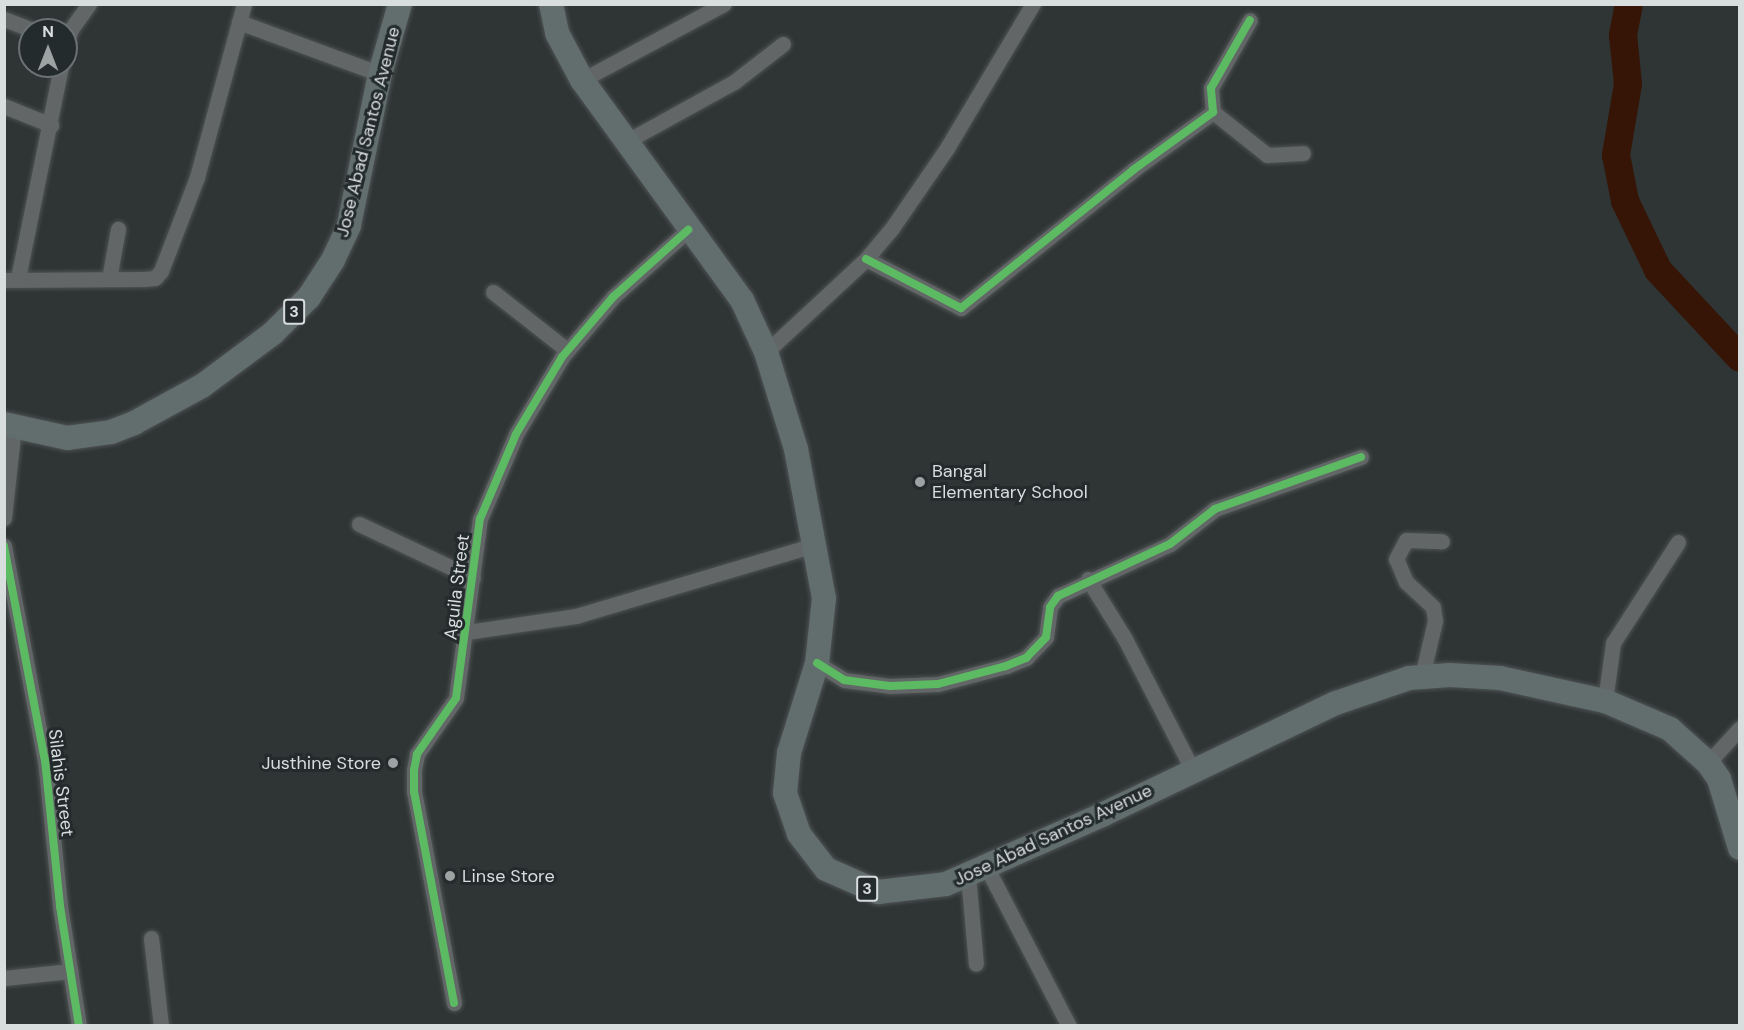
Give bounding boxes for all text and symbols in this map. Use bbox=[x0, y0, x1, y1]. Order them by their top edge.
north arrow bbox=[18, 18, 78, 78]
text: N bbox=[42, 21, 54, 42]
street label: Jose Abad Santos Avenue bbox=[331, 25, 405, 239]
road number: 3 bbox=[282, 299, 306, 325]
place label: Bangal Elementary School bbox=[932, 461, 1088, 504]
marker: Bangal Elementary School bbox=[913, 475, 927, 489]
street label: Aguila Street bbox=[440, 533, 474, 641]
street label: Silahis Street bbox=[44, 728, 78, 838]
place label: Justhine Store bbox=[261, 752, 381, 774]
marker: Justhine Store bbox=[386, 756, 400, 770]
street label: Jose Abad Santos Avenue bbox=[951, 780, 1155, 890]
place label: Linse Store bbox=[462, 865, 555, 887]
marker: Linse Store bbox=[443, 869, 457, 883]
road number: 3 bbox=[855, 876, 879, 902]

